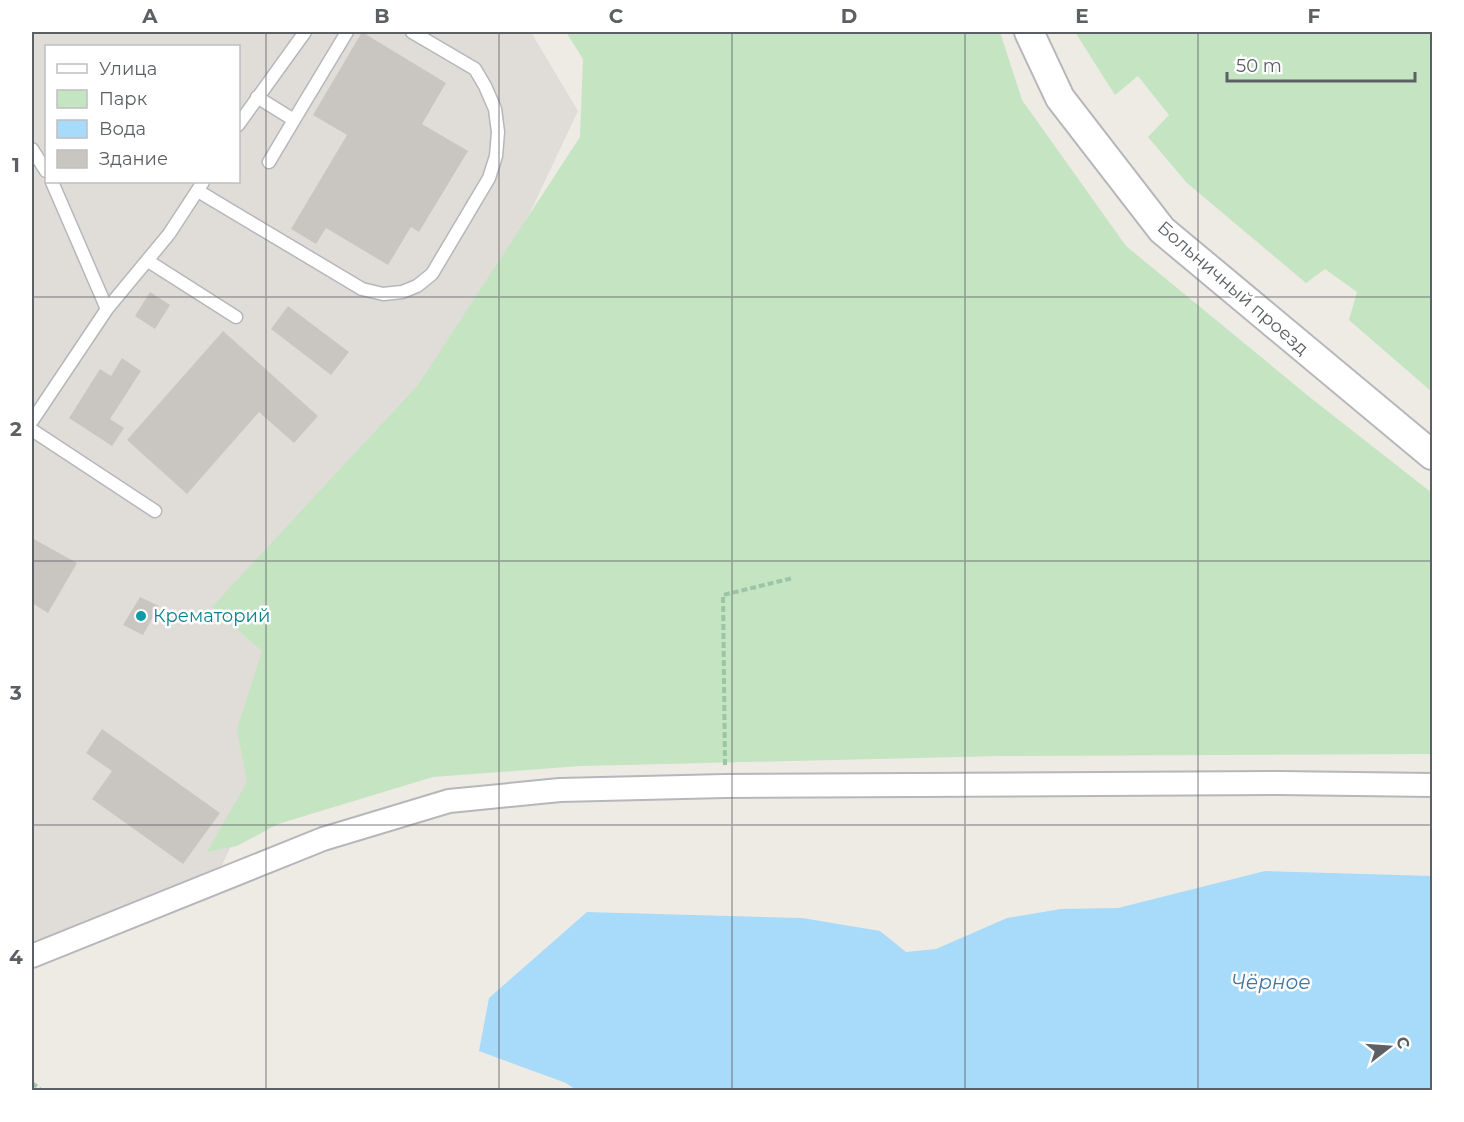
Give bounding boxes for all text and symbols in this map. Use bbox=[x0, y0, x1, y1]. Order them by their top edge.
text: A bbox=[141, 4, 158, 28]
text: B bbox=[374, 4, 390, 28]
text: C bbox=[609, 4, 624, 28]
text: D bbox=[841, 4, 857, 28]
text: E bbox=[1075, 4, 1089, 28]
text: F bbox=[1308, 4, 1321, 28]
legend bbox=[45, 45, 240, 183]
scale bar bbox=[1227, 45, 1414, 83]
text: 50 m bbox=[1236, 55, 1282, 77]
text: Улица bbox=[99, 58, 157, 80]
text: Парк bbox=[99, 88, 148, 110]
text: Вода bbox=[99, 118, 146, 140]
text: Здание bbox=[99, 148, 168, 170]
text: 1 bbox=[12, 153, 20, 177]
street label: Больничный проезд bbox=[1153, 216, 1313, 360]
text: 2 bbox=[10, 417, 22, 441]
place label: Крематорий bbox=[153, 605, 270, 627]
marker: Крематорий bbox=[134, 609, 148, 623]
text: 3 bbox=[9, 681, 22, 705]
text: 4 bbox=[9, 945, 23, 969]
water label: Чёрное bbox=[1231, 970, 1311, 994]
north arrow bbox=[1359, 1017, 1419, 1077]
text: С bbox=[1392, 1034, 1414, 1051]

